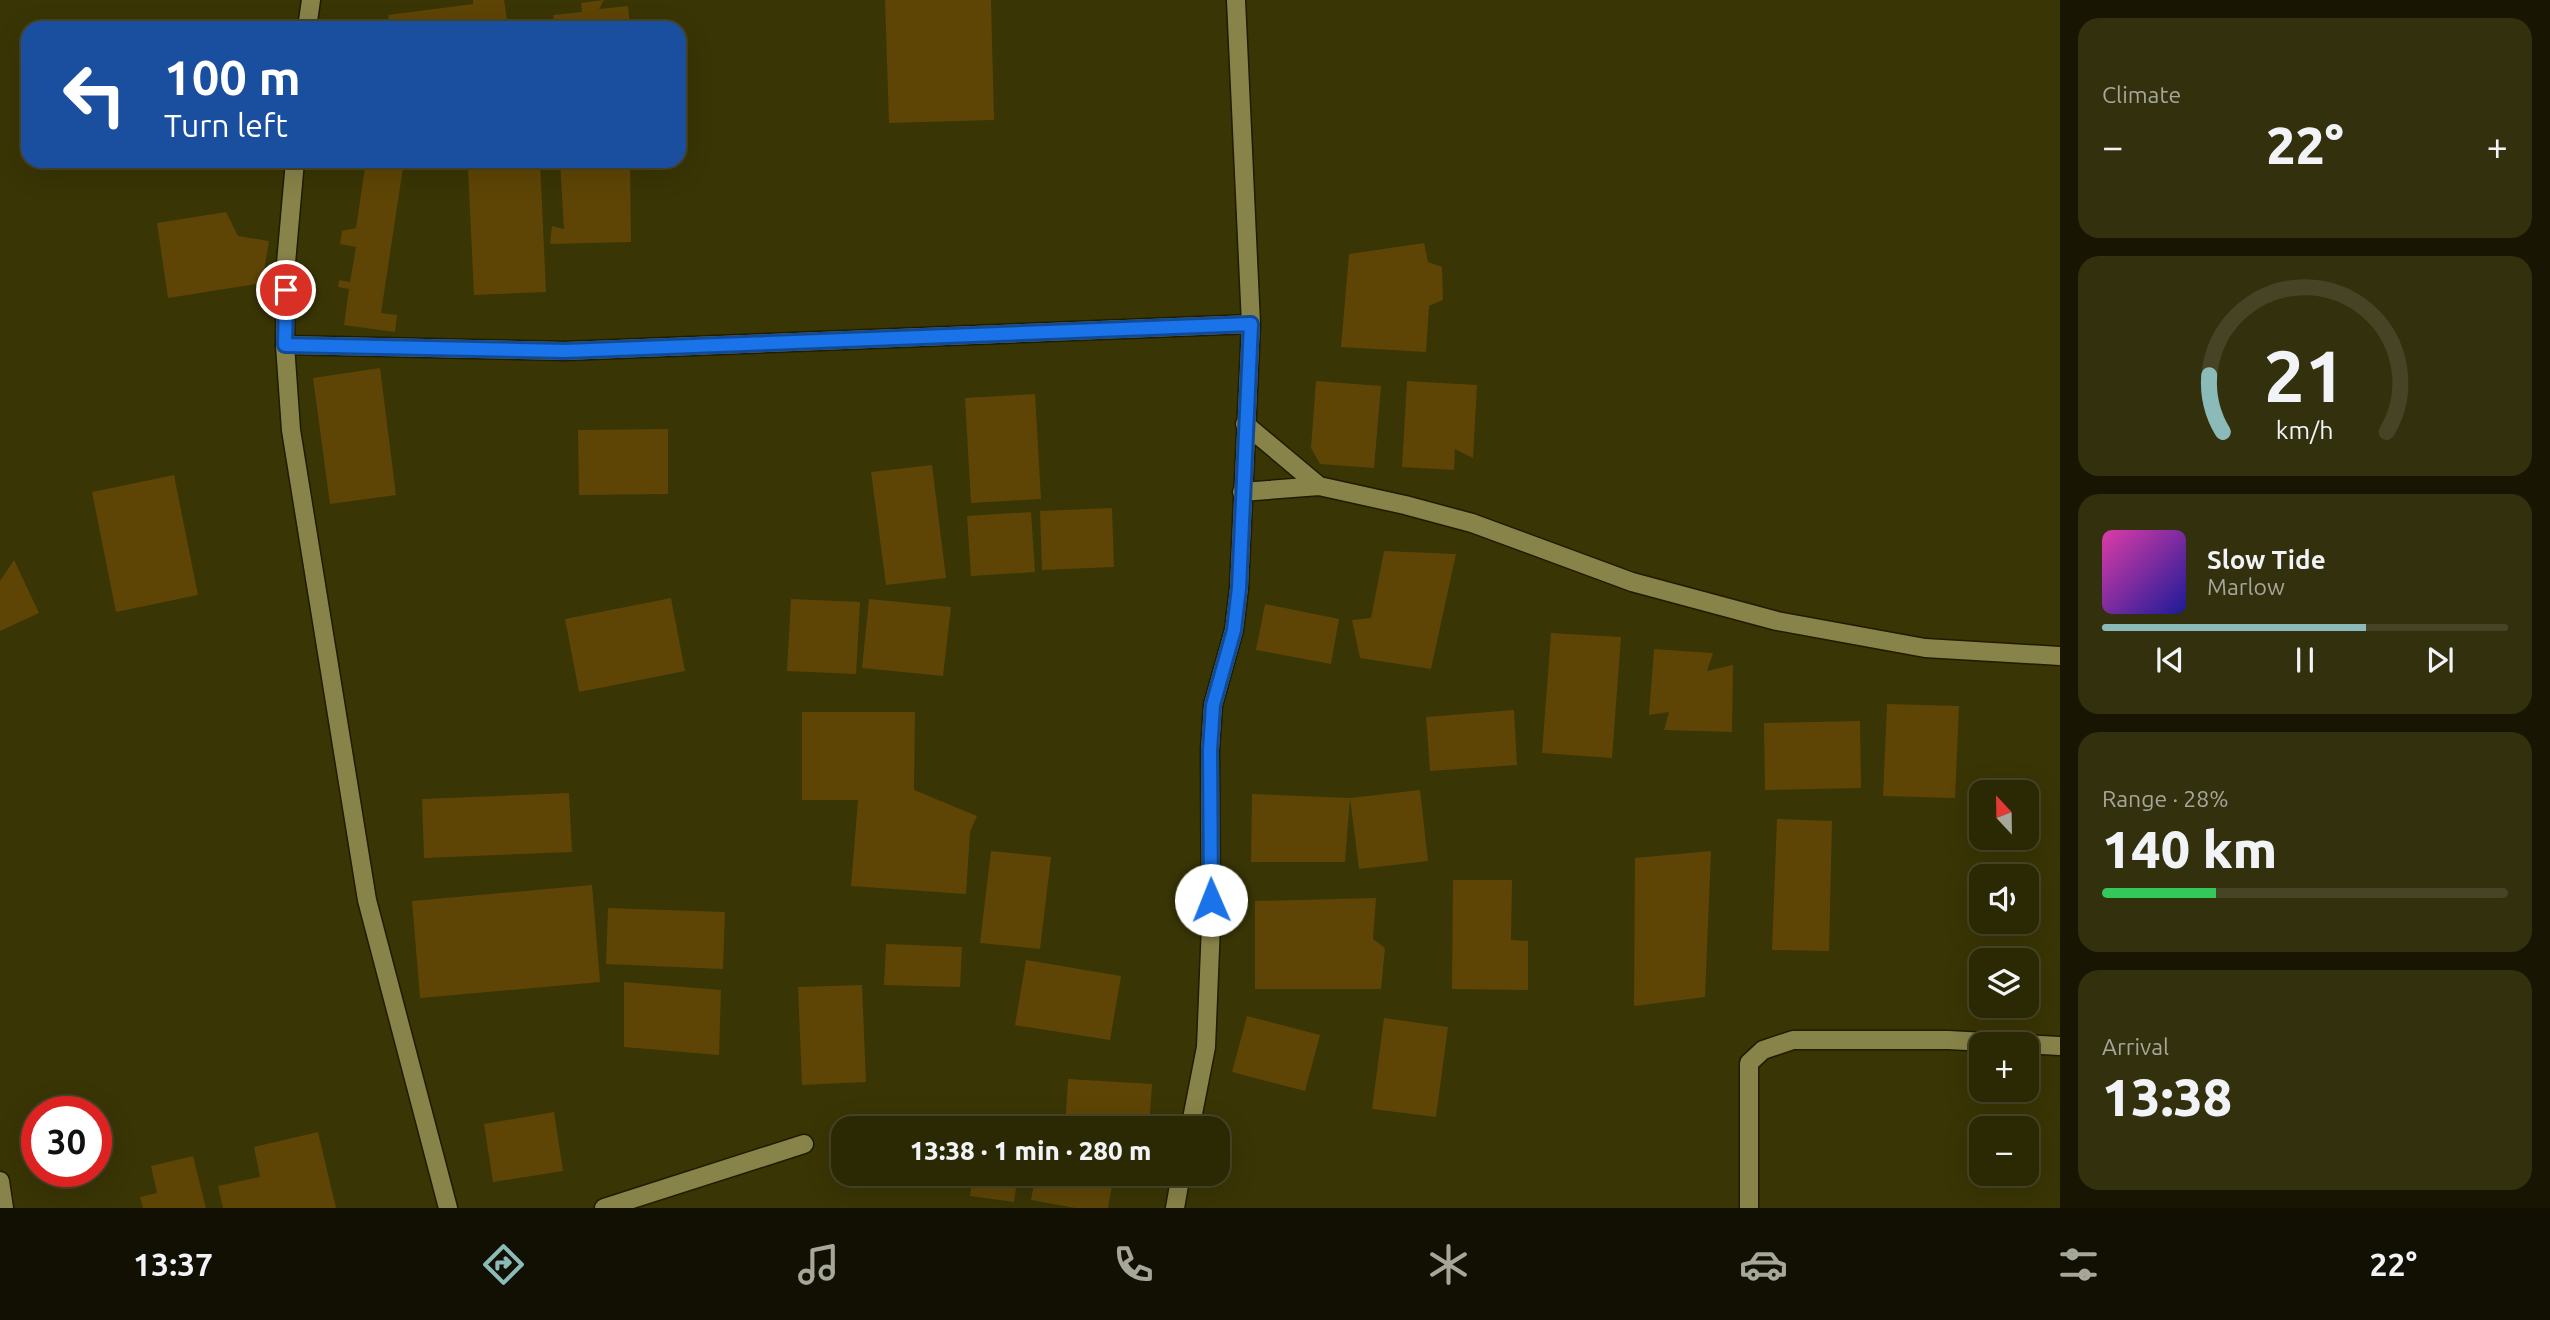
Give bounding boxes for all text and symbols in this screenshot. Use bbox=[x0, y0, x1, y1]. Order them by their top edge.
icon: left bbox=[49, 49, 140, 140]
text: 100 m bbox=[164, 49, 301, 104]
text: Climate bbox=[2102, 82, 2181, 107]
text: Turn left bbox=[164, 107, 288, 143]
text: 22° bbox=[2266, 116, 2344, 174]
text: − bbox=[2102, 125, 2123, 167]
text: + bbox=[2487, 125, 2508, 167]
pin bbox=[256, 260, 316, 320]
icon: arrive bbox=[267, 271, 305, 309]
text: 21 bbox=[2264, 334, 2346, 416]
text: km/h bbox=[2276, 416, 2334, 444]
text: Slow Tide bbox=[2207, 545, 2326, 574]
text: Marlow bbox=[2207, 574, 2285, 599]
icon: previous bbox=[2151, 641, 2189, 679]
icon: pause bbox=[2286, 641, 2324, 679]
icon: next bbox=[2421, 641, 2459, 679]
north arrow bbox=[1969, 780, 2039, 850]
map controls bbox=[1969, 780, 2039, 1186]
text: Range · 28% bbox=[2102, 786, 2229, 811]
text: 140 km bbox=[2102, 820, 2277, 878]
position arrow bbox=[1174, 863, 1248, 937]
button: sound bbox=[1969, 864, 2039, 934]
button: layers bbox=[1969, 948, 2039, 1018]
button: + bbox=[1969, 1032, 2039, 1102]
text: Arrival bbox=[2102, 1034, 2169, 1059]
text: 13:38 bbox=[2102, 1068, 2232, 1126]
speed limit sign: 30 bbox=[21, 1096, 112, 1187]
button: − bbox=[1969, 1116, 2039, 1186]
text: 13:38 · 1 min · 280 m bbox=[910, 1136, 1151, 1165]
icon: directions bbox=[479, 1240, 528, 1289]
icon: music bbox=[794, 1240, 843, 1289]
icon: phone bbox=[1109, 1240, 1158, 1289]
icon: climate bbox=[1424, 1240, 1473, 1289]
icon: car bbox=[1739, 1240, 1788, 1289]
icon: filters bbox=[2054, 1240, 2103, 1289]
text: 13:37 bbox=[133, 1246, 213, 1282]
text: 22° bbox=[2370, 1246, 2417, 1282]

